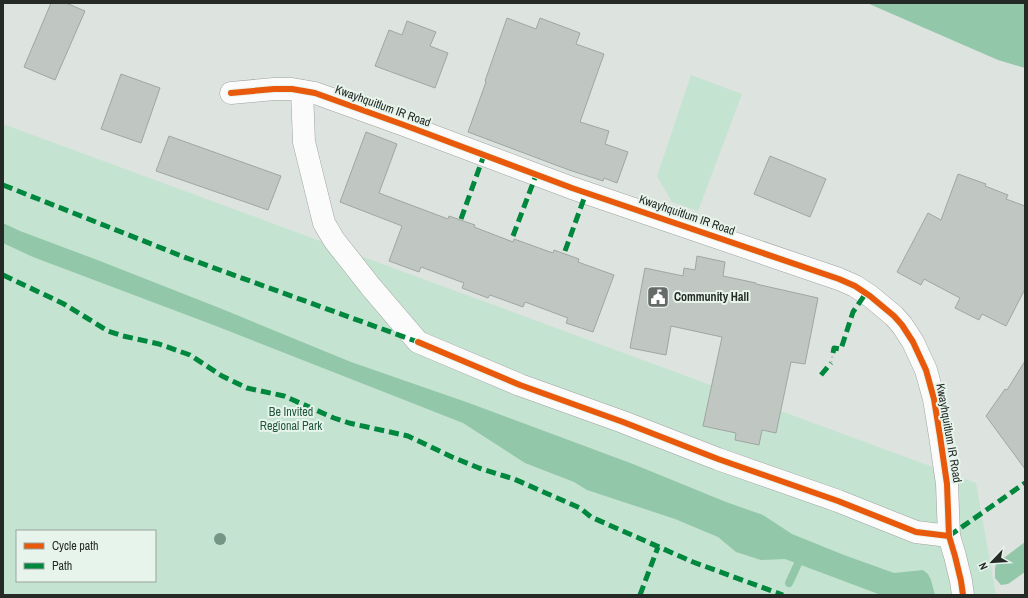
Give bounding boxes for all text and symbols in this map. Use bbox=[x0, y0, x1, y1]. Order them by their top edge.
street label: Kwayhquitlum IR Road bbox=[333, 81, 433, 131]
street label: Kwayhquitlum IR Road bbox=[637, 191, 737, 239]
public building icon: Community Hall bbox=[645, 284, 671, 310]
place label: Community Hall bbox=[674, 289, 749, 305]
street label: Kwayhquitlum IR Road bbox=[932, 382, 966, 484]
park label: Be Invited Regional Park bbox=[260, 404, 322, 434]
legend bbox=[16, 530, 156, 582]
text: Cycle path bbox=[52, 538, 99, 554]
north arrow bbox=[972, 542, 1012, 582]
text: Path bbox=[52, 558, 72, 574]
text: N bbox=[975, 560, 991, 572]

